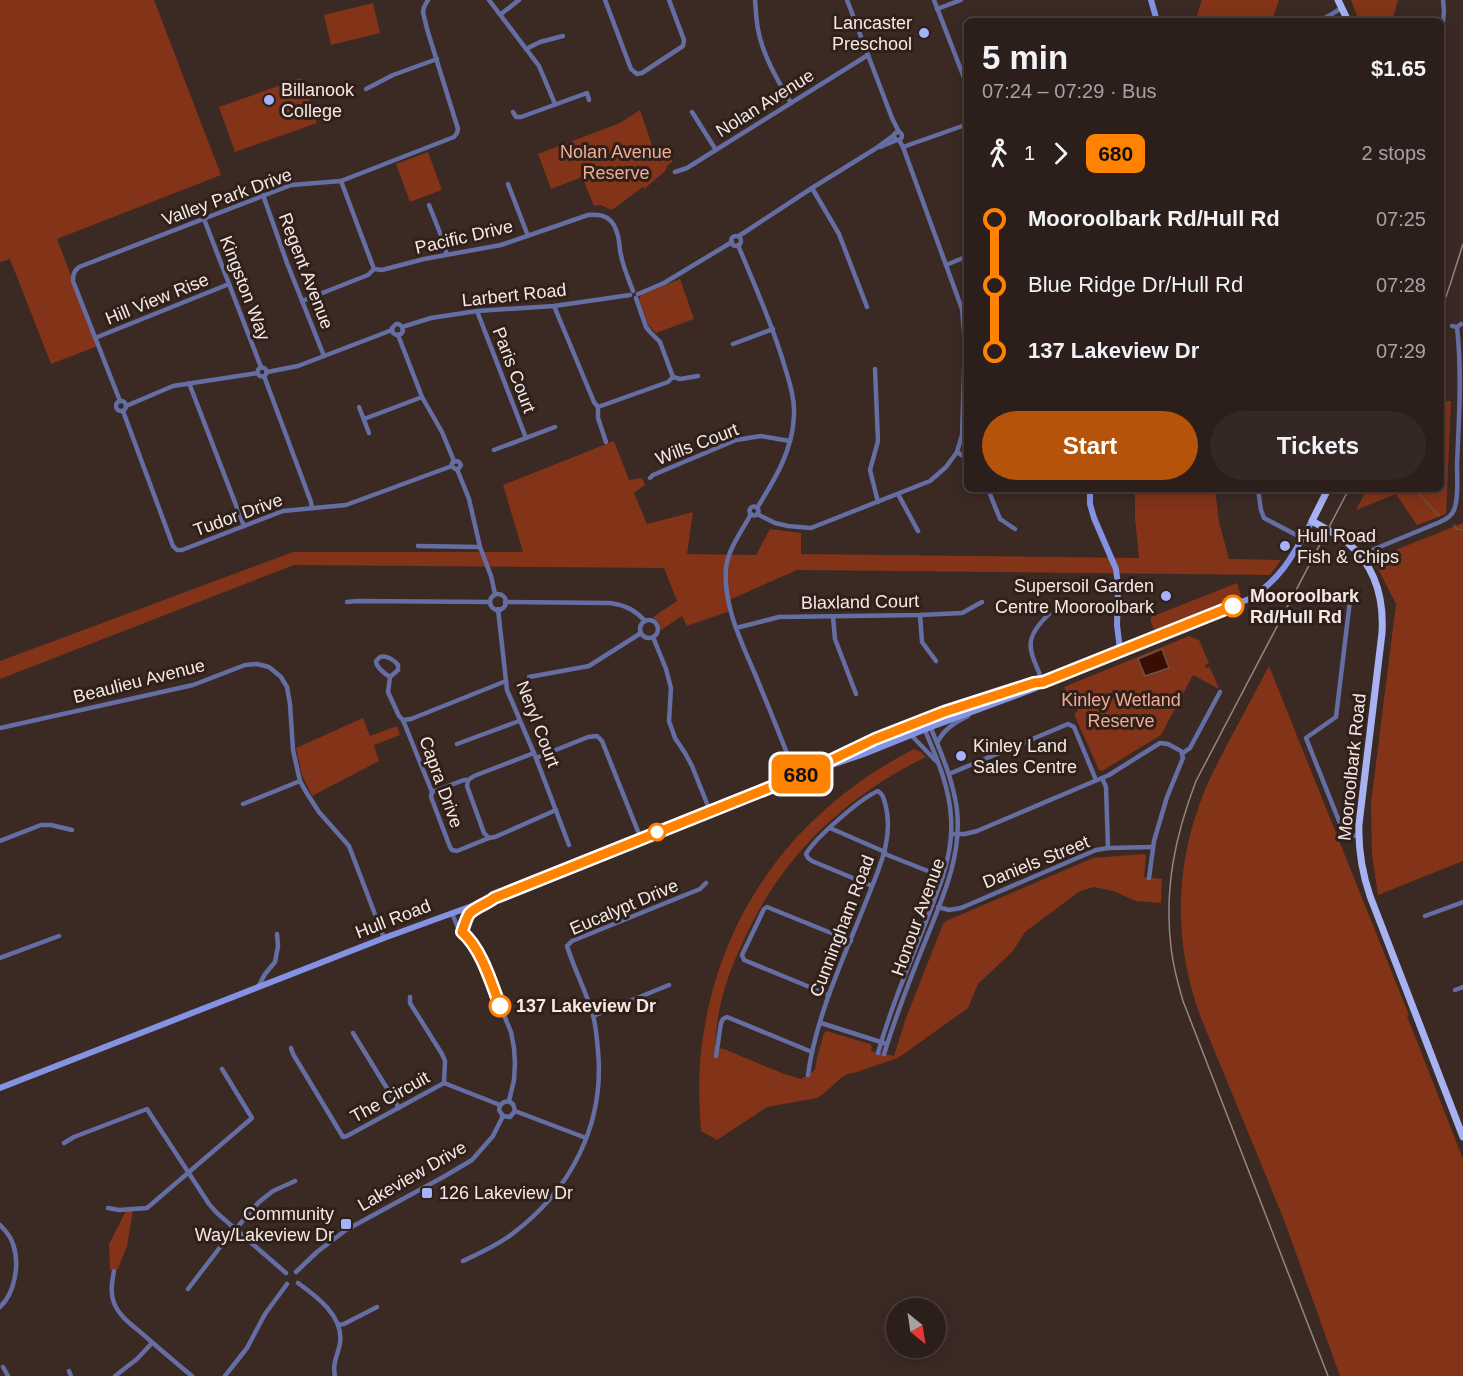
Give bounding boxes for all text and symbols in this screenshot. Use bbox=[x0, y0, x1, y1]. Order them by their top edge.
place label: Lancaster Preschool bbox=[832, 13, 912, 54]
marker: Lancaster Preschool bbox=[917, 26, 931, 40]
text: 5 min bbox=[982, 39, 1068, 76]
text: $1.65 bbox=[1371, 56, 1426, 81]
street label: Nolan Avenue bbox=[712, 65, 818, 141]
place label: Billanook College bbox=[281, 80, 355, 121]
text: 07:24 – 07:29 · Bus bbox=[982, 80, 1157, 102]
marker: Billanook College bbox=[262, 93, 276, 107]
icon: walk bbox=[982, 137, 1015, 170]
icon: forward bbox=[1044, 137, 1077, 170]
park label: Nolan Avenue Reserve bbox=[560, 142, 672, 183]
text: 1 bbox=[1024, 142, 1035, 164]
text: 680 bbox=[1098, 142, 1133, 165]
text: 2 stops bbox=[1362, 142, 1426, 164]
street label: Valley Park Drive bbox=[159, 164, 295, 230]
text: Mooroolbark Rd/Hull Rd bbox=[1028, 206, 1280, 231]
text: 07:25 bbox=[1376, 208, 1426, 230]
street label: Regent Avenue bbox=[275, 210, 337, 332]
street label: Pacific Drive bbox=[413, 216, 515, 258]
street label: Kingston Way bbox=[216, 233, 274, 343]
street label: Hill View Rise bbox=[102, 269, 212, 329]
text: Blue Ridge Dr/Hull Rd bbox=[1028, 272, 1243, 297]
text: 07:28 bbox=[1376, 274, 1426, 296]
street label: Larbert Road bbox=[461, 280, 567, 310]
street label: Paris Court bbox=[489, 324, 539, 416]
text: 137 Lakeview Dr bbox=[1028, 338, 1199, 363]
text: 07:29 bbox=[1376, 340, 1426, 362]
button: Start bbox=[982, 411, 1198, 480]
button: Tickets bbox=[1210, 411, 1426, 480]
street label: Wills Court bbox=[653, 419, 741, 469]
street label: Tudor Drive bbox=[191, 490, 285, 540]
place label: Hull Road Fish & Chips bbox=[1297, 526, 1399, 567]
marker: Hull Road Fish & Chips bbox=[1278, 539, 1292, 553]
place label: Supersoil Garden Centre Mooroolbark bbox=[995, 576, 1155, 617]
place label: Mooroolbark Rd/Hull Rd bbox=[1250, 586, 1360, 627]
marker: Supersoil Garden Centre Mooroolbark bbox=[1159, 589, 1173, 603]
street label: Blaxland Court bbox=[801, 591, 919, 613]
marker: Mooroolbark Rd/Hull Rd bbox=[1222, 595, 1244, 617]
street label: Beaulieu Avenue bbox=[71, 655, 207, 707]
street label: Neryl Court bbox=[512, 678, 564, 770]
park label: Kinley Wetland Reserve bbox=[1061, 690, 1181, 731]
street label: Mooroolbark Road bbox=[1334, 692, 1370, 842]
street label: Capra Drive bbox=[415, 733, 467, 831]
place label: Kinley Land Sales Centre bbox=[973, 736, 1077, 777]
marker: Kinley Land Sales Centre bbox=[954, 749, 968, 763]
line badge: 680 bbox=[766, 754, 836, 794]
text: 680 bbox=[783, 763, 819, 786]
unlabelled marker bbox=[648, 823, 666, 841]
street label: Daniels Street bbox=[980, 832, 1092, 892]
street label: Cunningham Road bbox=[806, 852, 878, 1000]
street label: Honour Avenue bbox=[887, 855, 949, 979]
street label: Eucalypt Drive bbox=[567, 875, 681, 939]
street label: Hull Road bbox=[353, 896, 433, 942]
marker: 137 Lakeview Dr bbox=[489, 995, 511, 1017]
place label: 137 Lakeview Dr bbox=[516, 996, 656, 1016]
street label: The Circuit bbox=[347, 1067, 433, 1127]
street label: Lakeview Drive bbox=[354, 1137, 470, 1215]
place label: 126 Lakeview Dr bbox=[439, 1183, 573, 1203]
marker: 126 Lakeview Dr bbox=[420, 1186, 434, 1200]
place label: Community Way/Lakeview Dr bbox=[195, 1204, 334, 1245]
marker: Community Way/Lakeview Dr bbox=[339, 1217, 353, 1231]
north arrow bbox=[886, 1298, 946, 1358]
map controls bbox=[886, 1298, 946, 1358]

